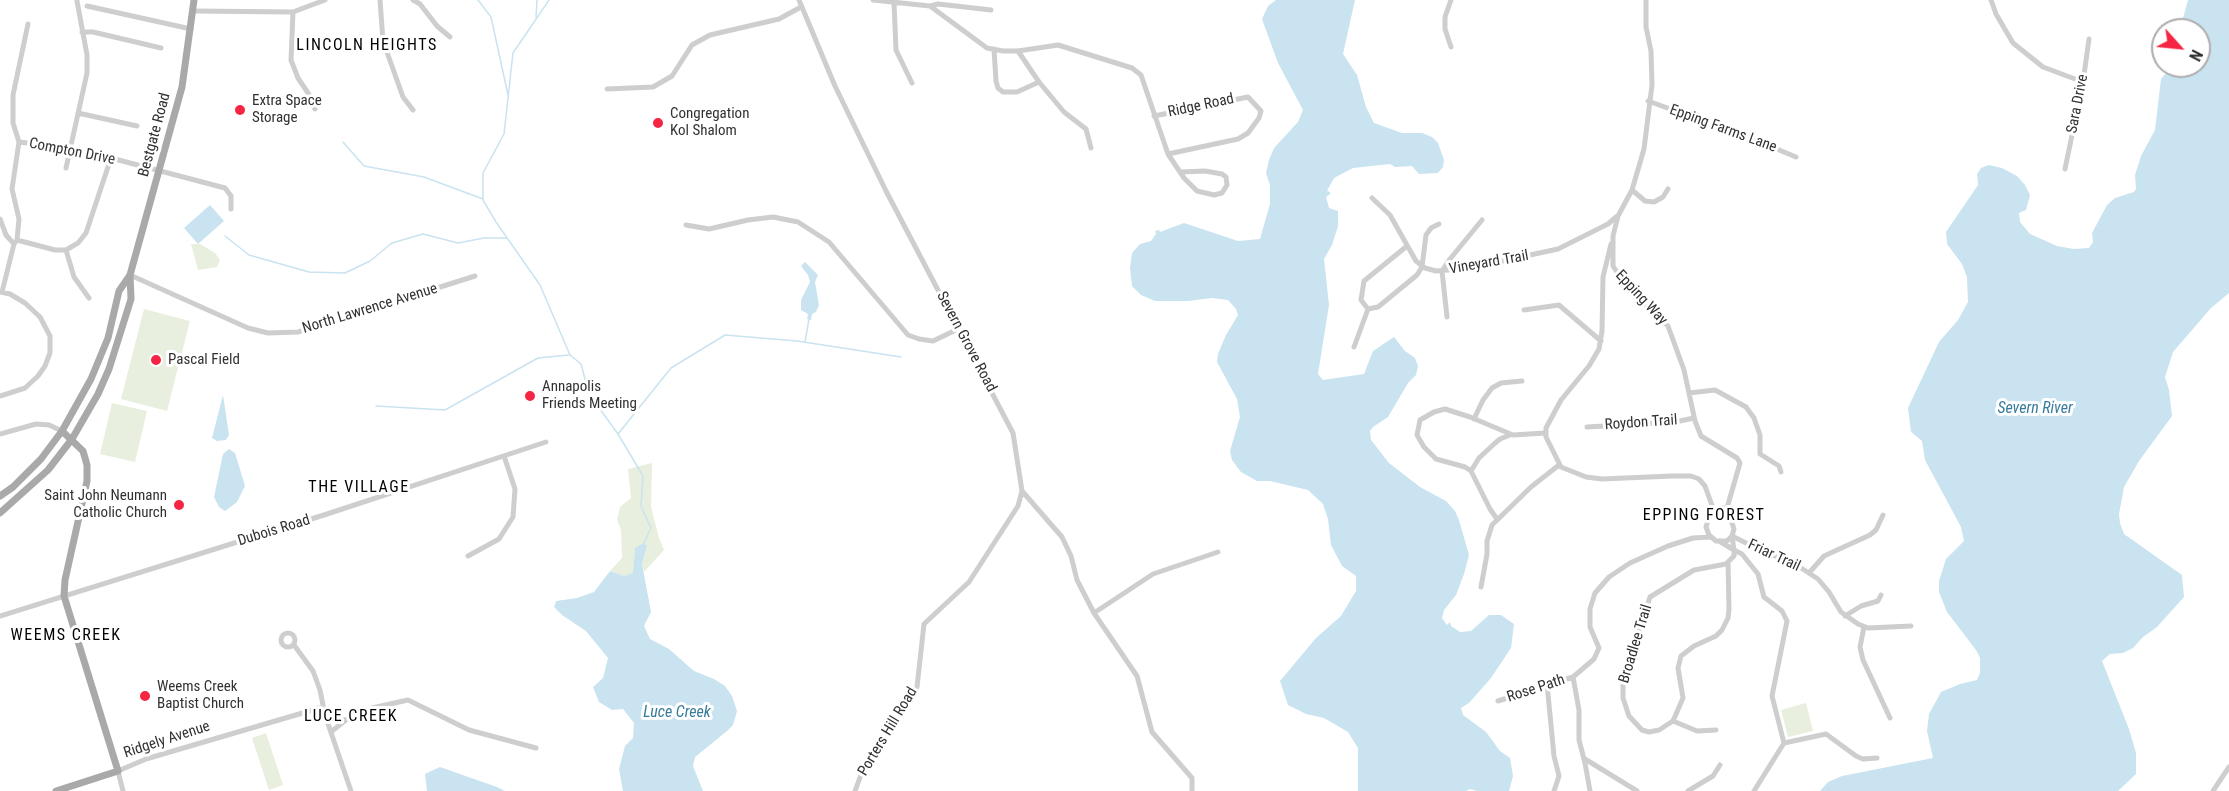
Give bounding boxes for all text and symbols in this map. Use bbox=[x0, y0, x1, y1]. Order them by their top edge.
north arrow bbox=[2151, 18, 2211, 78]
district label: LINCOLN HEIGHTS bbox=[296, 36, 438, 56]
text: N bbox=[2185, 47, 2206, 64]
street label: Sara Drive bbox=[2063, 73, 2093, 135]
street label: Ridge Road bbox=[1166, 90, 1236, 122]
street label: Bestgate Road bbox=[135, 91, 175, 179]
place label: Extra Space Storage bbox=[252, 92, 322, 127]
street label: Epping Farms Lane bbox=[1667, 101, 1779, 157]
marker: Extra Space Storage bbox=[233, 103, 247, 117]
place label: Congregation Kol Shalom bbox=[670, 105, 749, 140]
marker: Congregation Kol Shalom bbox=[651, 116, 665, 130]
street label: Compton Drive bbox=[27, 135, 117, 169]
street label: Vineyard Trail bbox=[1448, 247, 1530, 279]
street label: Epping Way bbox=[1611, 267, 1671, 329]
street label: North Lawrence Avenue bbox=[300, 280, 440, 338]
street label: Severn Grove Road bbox=[932, 289, 1000, 395]
place label: Pascal Field bbox=[168, 351, 240, 369]
marker: Pascal Field bbox=[149, 353, 163, 367]
place label: Annapolis Friends Meeting bbox=[542, 378, 637, 413]
marker: Annapolis Friends Meeting bbox=[523, 389, 537, 403]
water label: Severn River bbox=[1997, 399, 2073, 419]
street label: Roydon Trail bbox=[1604, 411, 1678, 435]
district label: THE VILLAGE bbox=[308, 478, 410, 498]
place label: Saint John Neumann Catholic Church bbox=[44, 487, 167, 522]
marker: Saint John Neumann Catholic Church bbox=[172, 498, 186, 512]
district label: EPPING FOREST bbox=[1643, 506, 1765, 526]
street label: Dubois Road bbox=[236, 511, 312, 551]
street label: Friar Trail bbox=[1745, 536, 1803, 576]
street label: Broadlee Trail bbox=[1616, 602, 1656, 686]
district label: WEEMS CREEK bbox=[11, 626, 121, 646]
street label: Rose Path bbox=[1505, 671, 1567, 707]
place label: Weems Creek Baptist Church bbox=[157, 678, 244, 713]
street label: Porters Hill Road bbox=[854, 684, 922, 780]
marker: Weems Creek Baptist Church bbox=[138, 689, 152, 703]
water label: Luce Creek bbox=[643, 703, 711, 723]
district label: LUCE CREEK bbox=[304, 707, 398, 727]
street label: Ridgely Avenue bbox=[122, 718, 212, 762]

